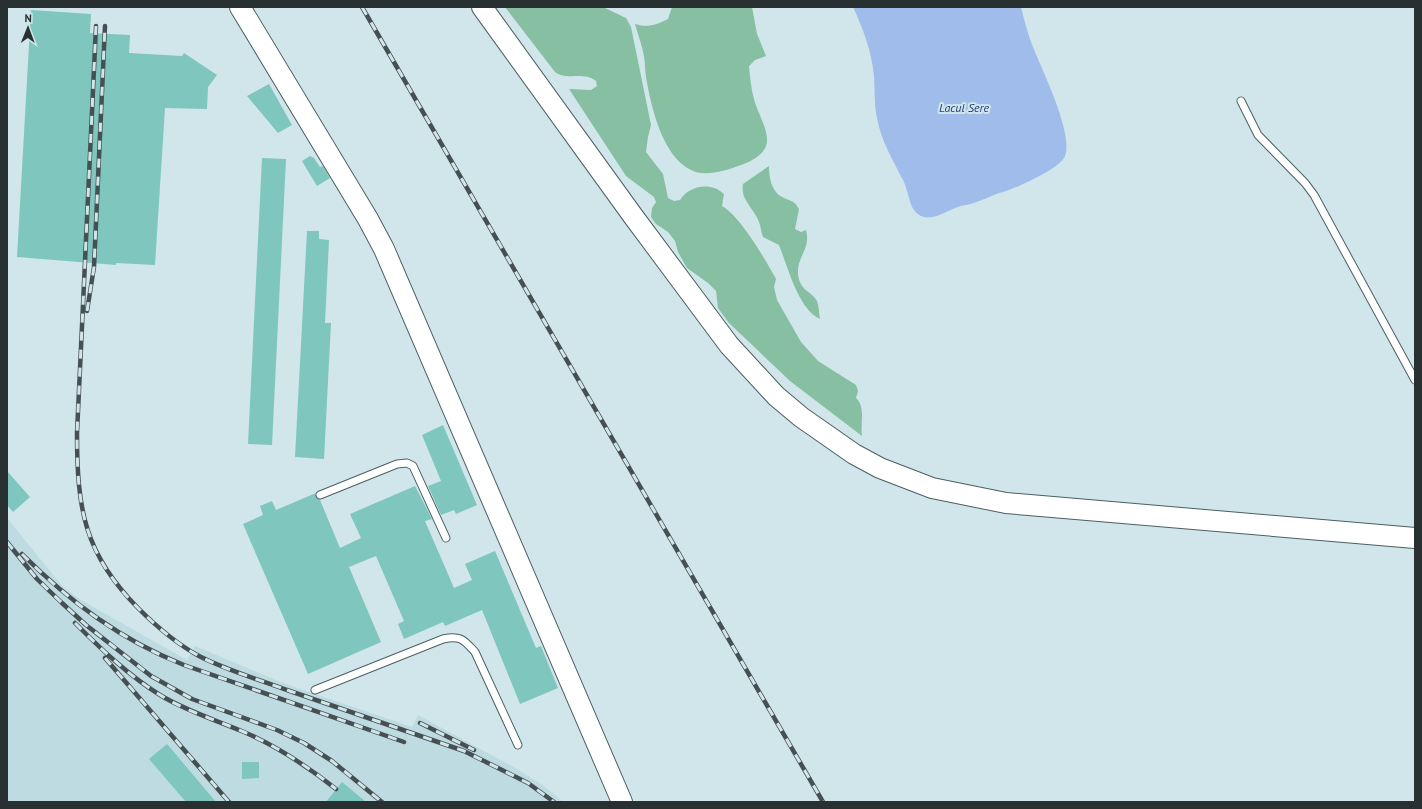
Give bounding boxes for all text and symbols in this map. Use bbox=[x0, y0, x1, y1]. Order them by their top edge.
north arrow bbox=[8, 8, 48, 48]
text: N bbox=[24, 11, 32, 25]
water label: Lacul Sere bbox=[939, 100, 989, 115]

